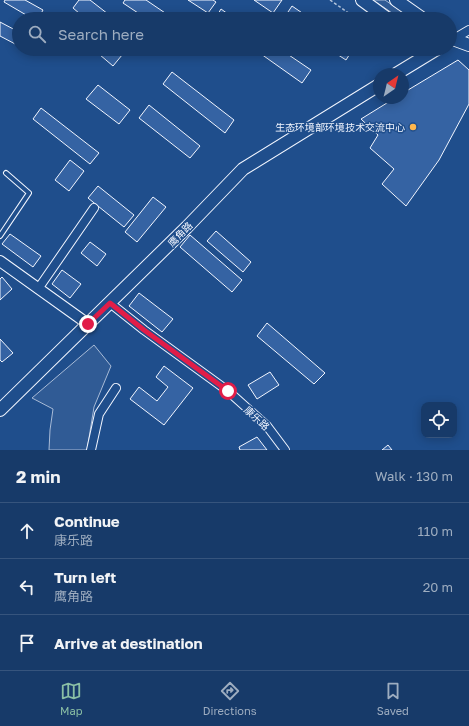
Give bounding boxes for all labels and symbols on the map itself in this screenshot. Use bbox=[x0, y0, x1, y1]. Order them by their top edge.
north arrow bbox=[373, 68, 409, 104]
place label: 生态环境部环境技术交流中心 bbox=[275, 121, 405, 133]
marker: 生态环境部环境技术交流中心 bbox=[408, 122, 418, 132]
street label: 鹰角路 bbox=[165, 219, 195, 249]
route end bbox=[79, 315, 97, 333]
route start bbox=[219, 382, 237, 400]
street label: 康乐路 bbox=[242, 403, 272, 433]

